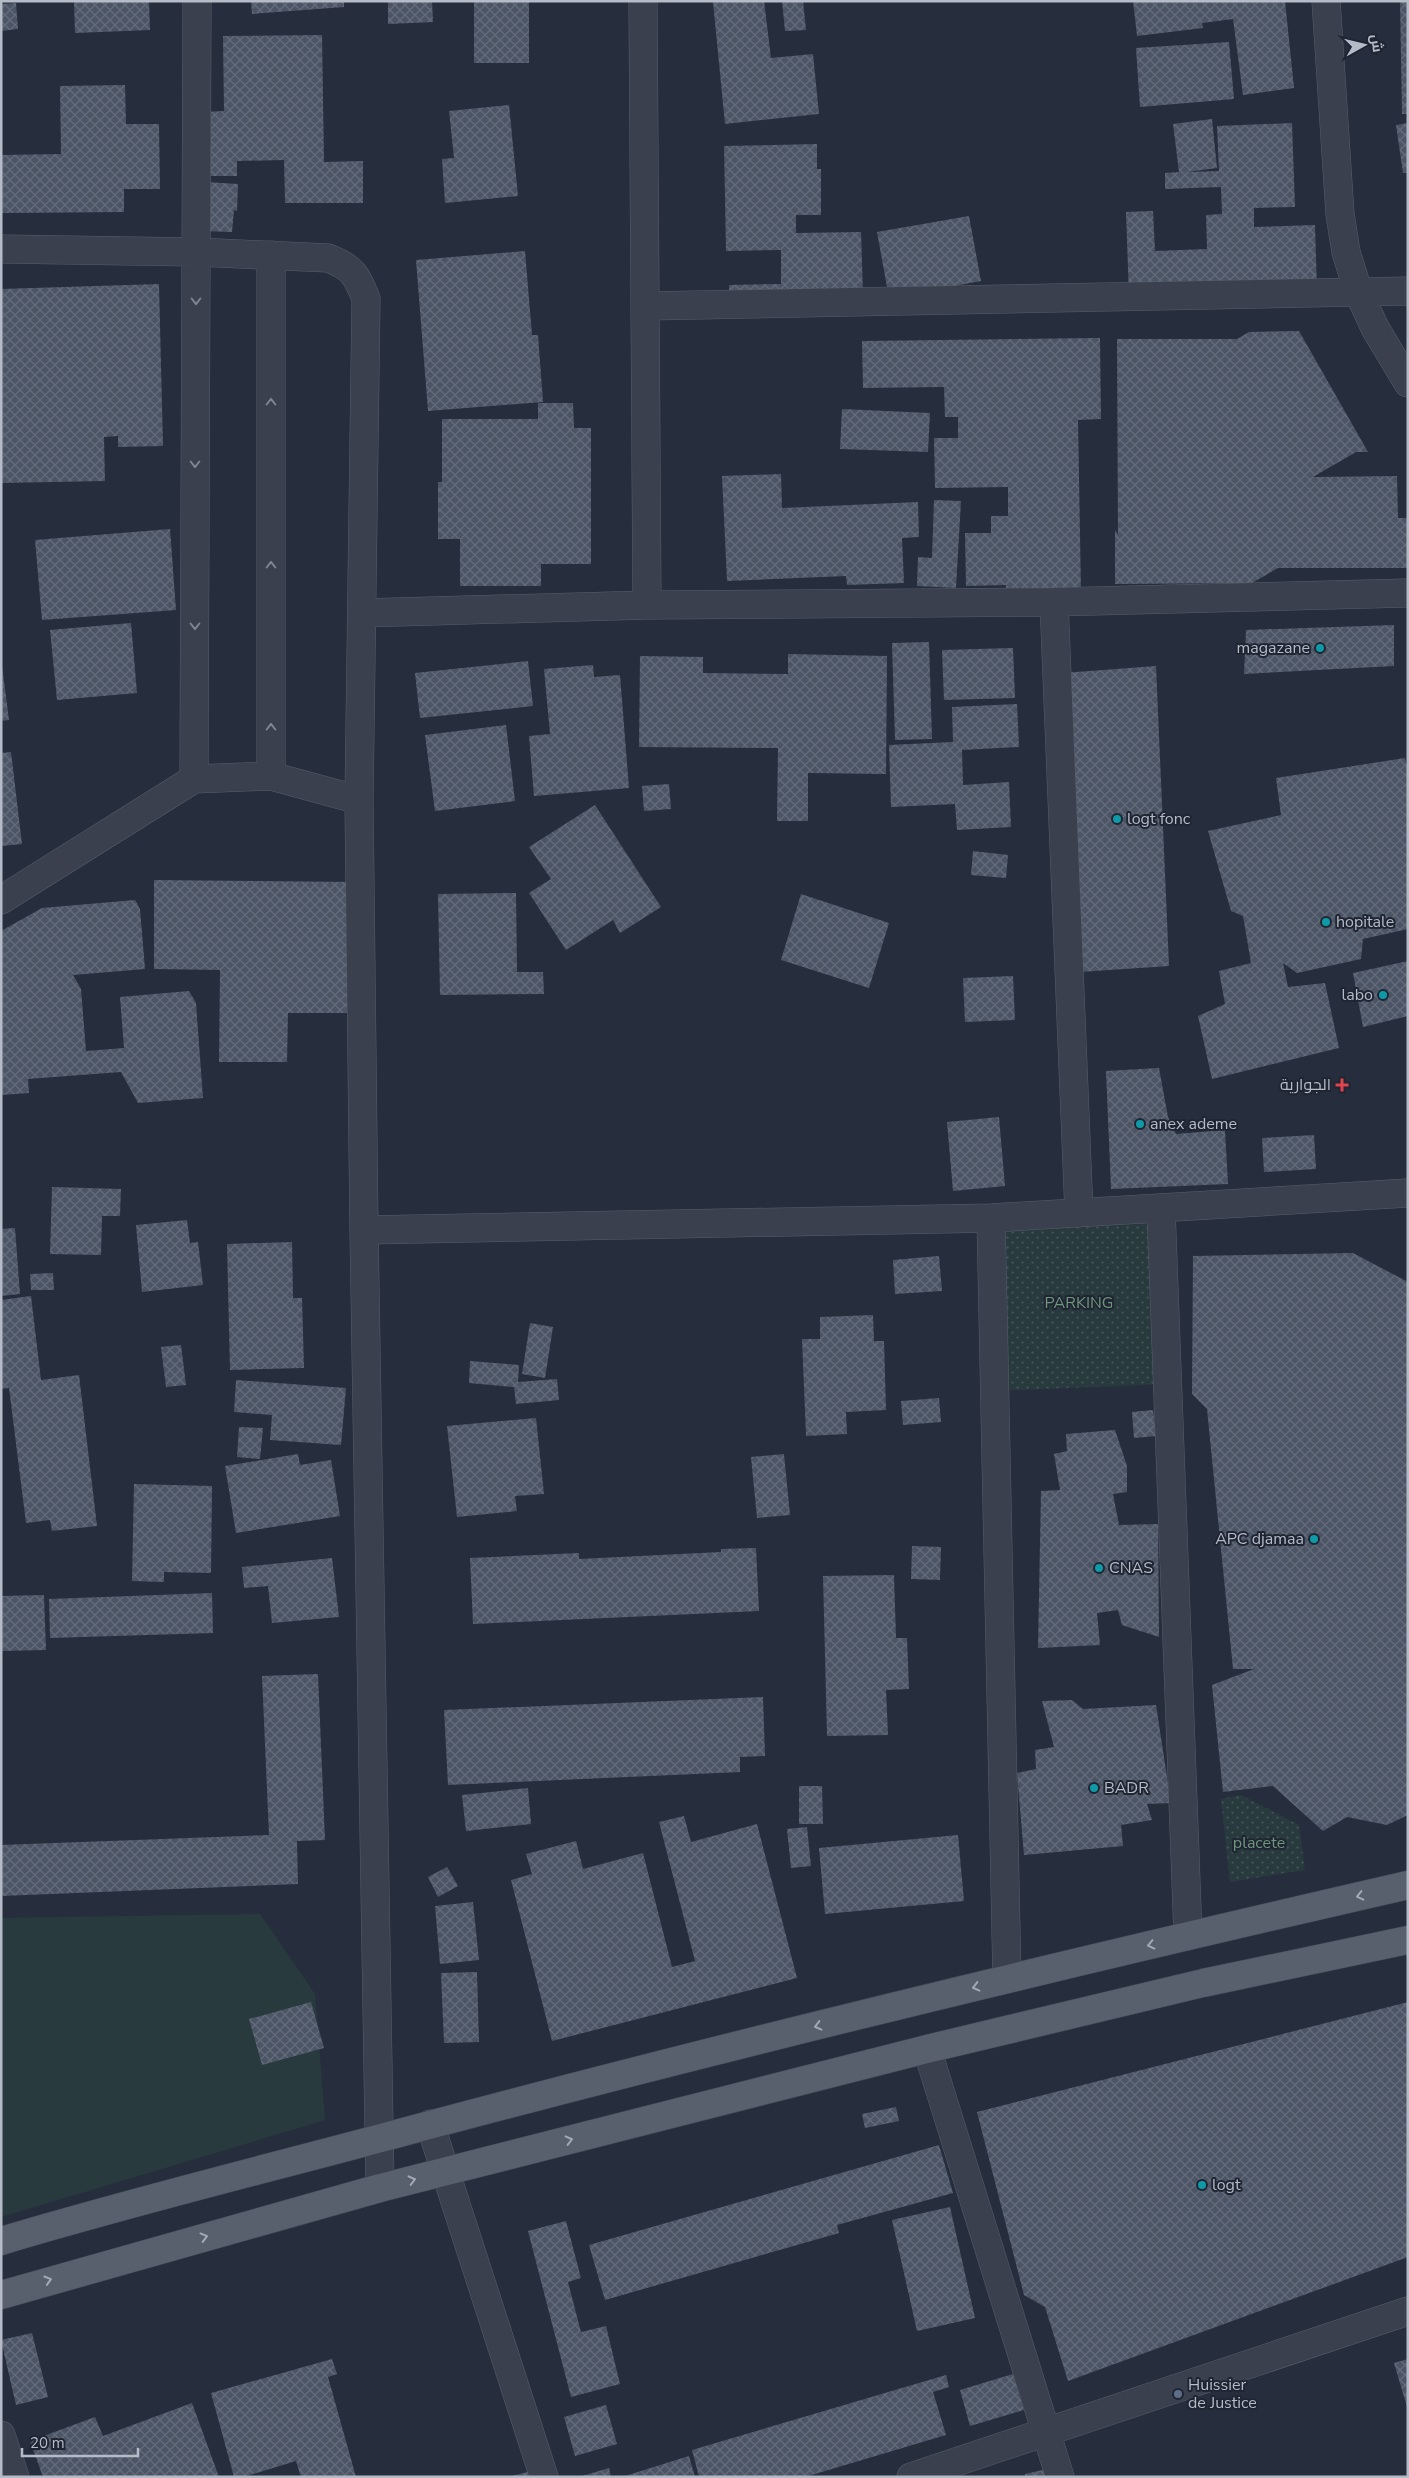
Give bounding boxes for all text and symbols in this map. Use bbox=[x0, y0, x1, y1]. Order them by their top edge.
north arrow bbox=[1339, 20, 1389, 70]
text: ش bbox=[1366, 33, 1387, 54]
one-way arrow bbox=[191, 298, 201, 305]
one-way arrow bbox=[266, 398, 276, 406]
one-way arrow bbox=[190, 460, 200, 468]
one-way arrow bbox=[266, 560, 276, 568]
one-way arrow bbox=[190, 622, 200, 630]
place label: magazane bbox=[1237, 637, 1310, 659]
marker: magazane bbox=[1314, 642, 1326, 654]
one-way arrow bbox=[266, 723, 276, 730]
place label: logt fonc bbox=[1127, 808, 1191, 830]
marker: logt fonc bbox=[1111, 813, 1123, 825]
place label: hopitale bbox=[1336, 911, 1394, 933]
marker: hopitale bbox=[1320, 916, 1332, 928]
place label: labo bbox=[1342, 984, 1373, 1006]
marker: labo bbox=[1377, 989, 1389, 1001]
place label: الجوارية bbox=[1280, 1074, 1331, 1096]
marker: الجوارية bbox=[1335, 1078, 1349, 1092]
place label: anex ademe bbox=[1150, 1113, 1237, 1135]
marker: anex ademe bbox=[1134, 1118, 1146, 1130]
park label: PARKING bbox=[1045, 1292, 1113, 1314]
place label: APC djamaa bbox=[1215, 1528, 1304, 1550]
marker: APC djamaa bbox=[1308, 1533, 1320, 1545]
place label: CNAS bbox=[1109, 1557, 1153, 1579]
marker: CNAS bbox=[1093, 1562, 1105, 1574]
place label: BADR bbox=[1104, 1777, 1149, 1799]
marker: BADR bbox=[1088, 1782, 1100, 1794]
park label: placete bbox=[1233, 1832, 1285, 1854]
one-way arrow bbox=[1356, 1890, 1365, 1901]
one-way arrow bbox=[1146, 1939, 1155, 1950]
one-way arrow bbox=[971, 1981, 980, 1992]
one-way arrow bbox=[814, 2020, 823, 2031]
one-way arrow bbox=[565, 2135, 574, 2146]
place label: logt bbox=[1212, 2174, 1241, 2196]
one-way arrow bbox=[407, 2175, 416, 2186]
marker: logt bbox=[1196, 2179, 1208, 2191]
one-way arrow bbox=[200, 2232, 208, 2242]
one-way arrow bbox=[43, 2276, 51, 2286]
place label: Huissier de Justice bbox=[1188, 2374, 1257, 2414]
marker: Huissier de Justice bbox=[1172, 2388, 1184, 2400]
scale bar bbox=[22, 2426, 139, 2458]
text: 20 m bbox=[30, 2433, 65, 2453]

